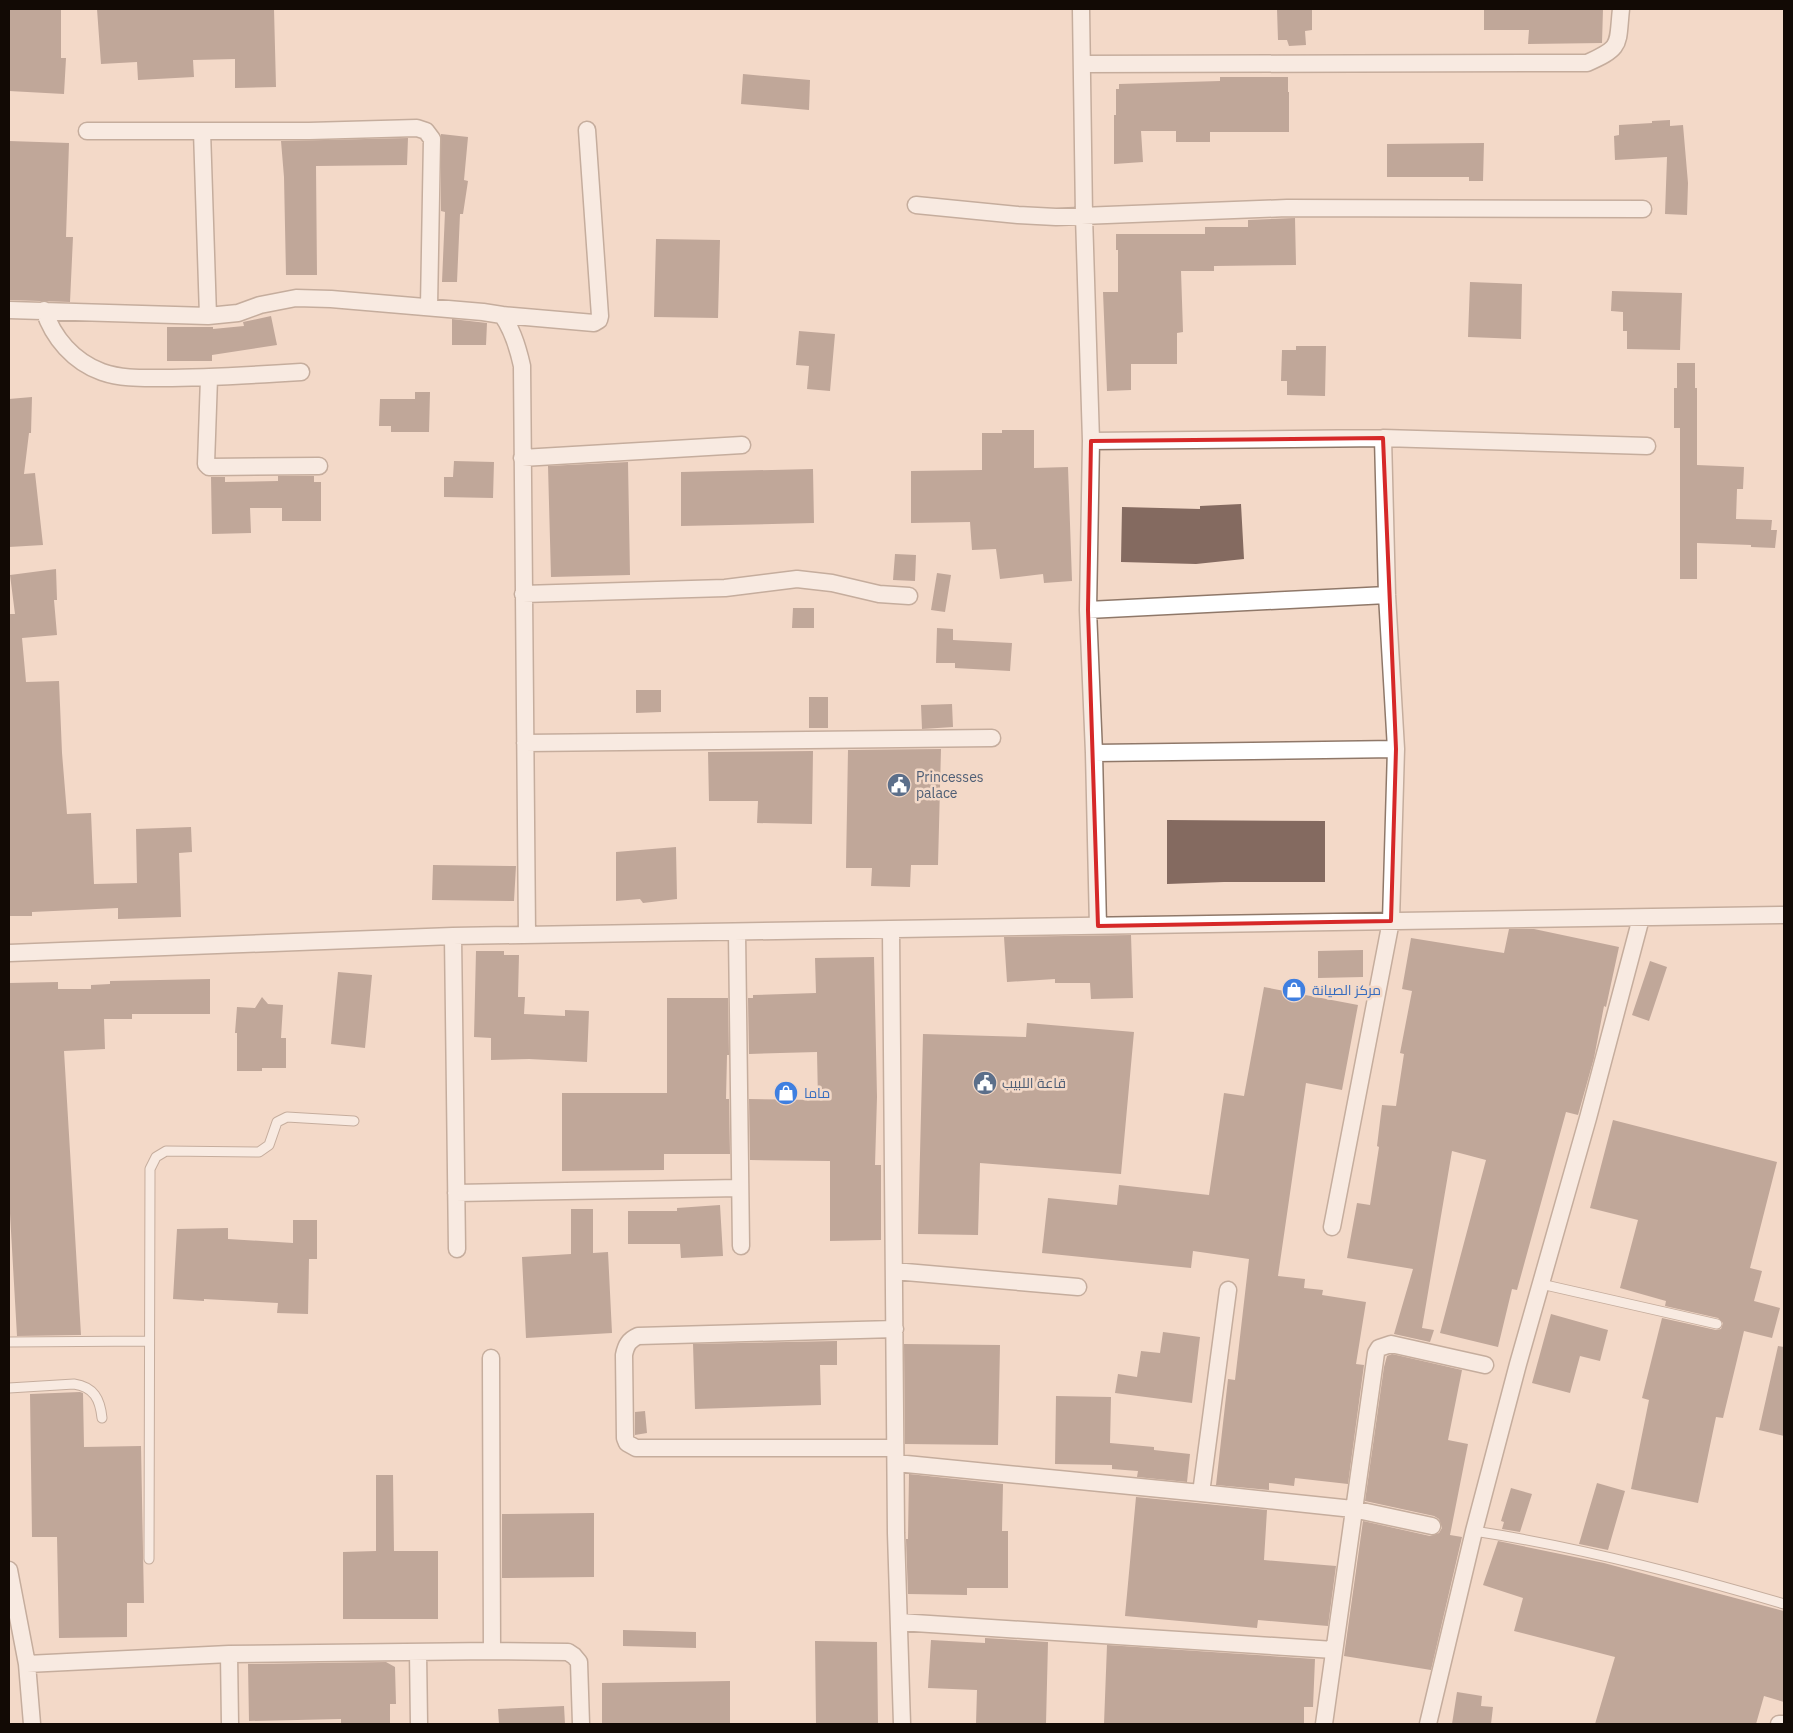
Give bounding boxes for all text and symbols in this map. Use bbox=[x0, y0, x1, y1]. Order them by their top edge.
place label: Princesses palace bbox=[916, 768, 984, 802]
public building icon: Princesses palace bbox=[886, 772, 912, 798]
shop icon: مركز الصيانة bbox=[1281, 977, 1307, 1003]
place label: مركز الصيانة bbox=[1312, 981, 1381, 999]
public building icon: قاعة اللبيب bbox=[972, 1070, 998, 1096]
place label: قاعة اللبيب bbox=[1002, 1074, 1066, 1092]
shop icon: ماما bbox=[773, 1080, 799, 1106]
place label: ماما bbox=[804, 1084, 830, 1102]

